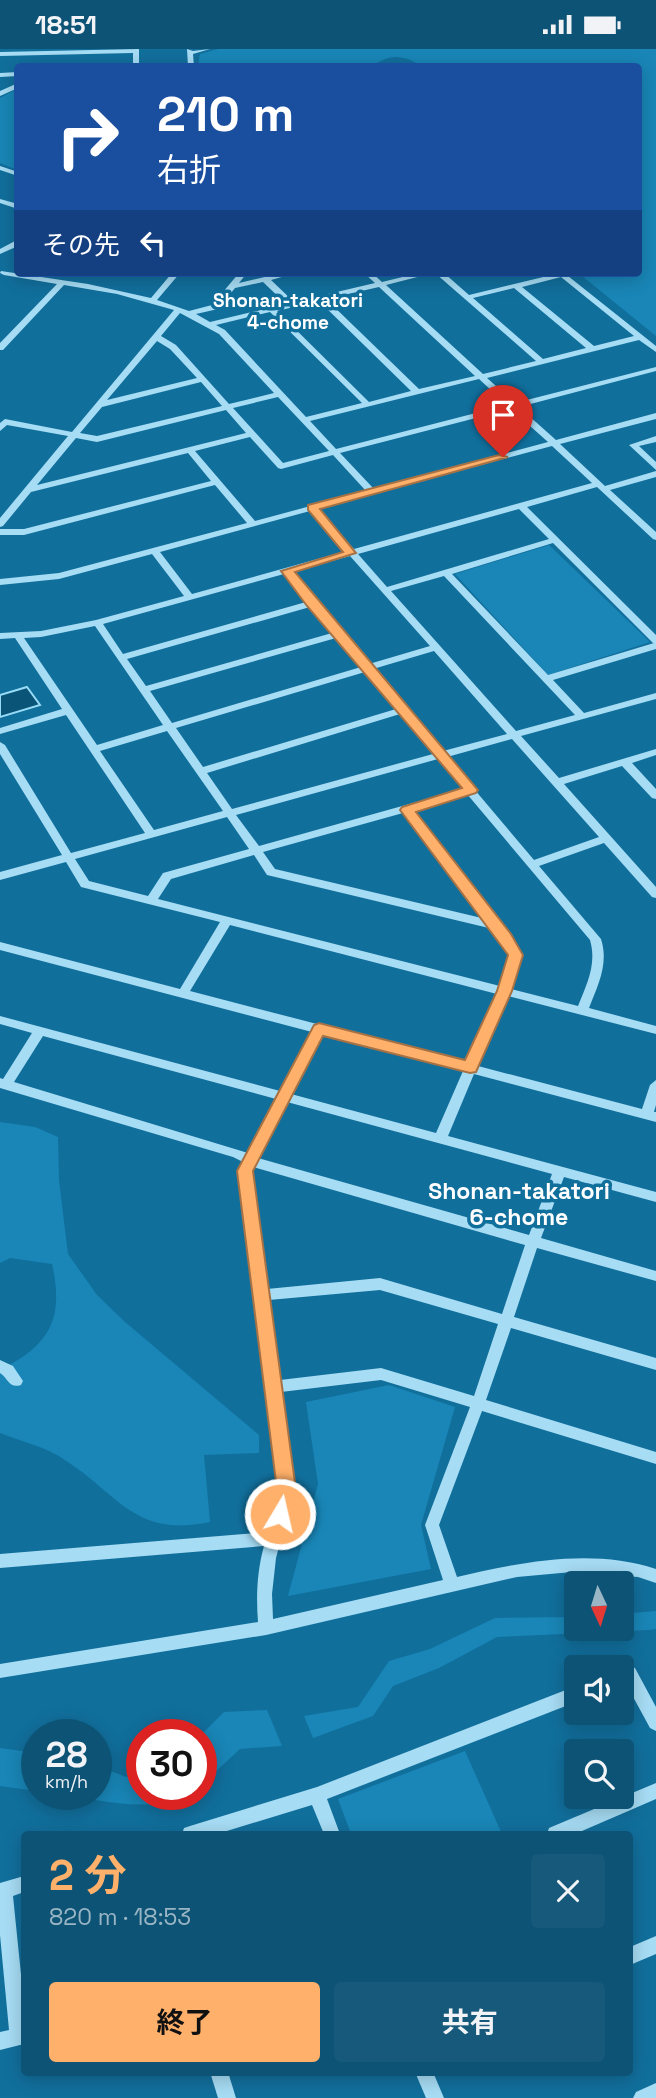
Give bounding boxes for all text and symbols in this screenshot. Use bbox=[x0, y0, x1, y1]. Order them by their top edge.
text: 18:51 bbox=[35, 8, 97, 42]
text: 210 m bbox=[157, 83, 294, 145]
icon: right bbox=[42, 91, 133, 182]
text: 右折 bbox=[157, 150, 221, 190]
icon: left bbox=[134, 224, 172, 262]
text: その先 bbox=[42, 228, 120, 262]
district label: Shonan-takatori 4-chome bbox=[213, 288, 363, 335]
pin bbox=[473, 385, 533, 457]
icon: arrive bbox=[484, 396, 522, 434]
district label: Shonan-takatori 6-chome bbox=[428, 1176, 610, 1232]
position arrow bbox=[243, 1477, 317, 1551]
north arrow bbox=[564, 1571, 634, 1641]
map controls bbox=[564, 1571, 634, 1809]
button: sound bbox=[564, 1655, 634, 1725]
speed limit sign: 30 bbox=[126, 1719, 217, 1810]
text: 28 bbox=[46, 1733, 87, 1777]
button: search bbox=[564, 1739, 634, 1809]
text: km/h bbox=[45, 1770, 88, 1793]
text: 2 分 bbox=[49, 1849, 127, 1902]
button: close bbox=[531, 1854, 605, 1928]
text: 820 m · 18:53 bbox=[49, 1902, 191, 1932]
button: 終了 bbox=[49, 1982, 320, 2062]
button: 共有 bbox=[334, 1982, 605, 2062]

